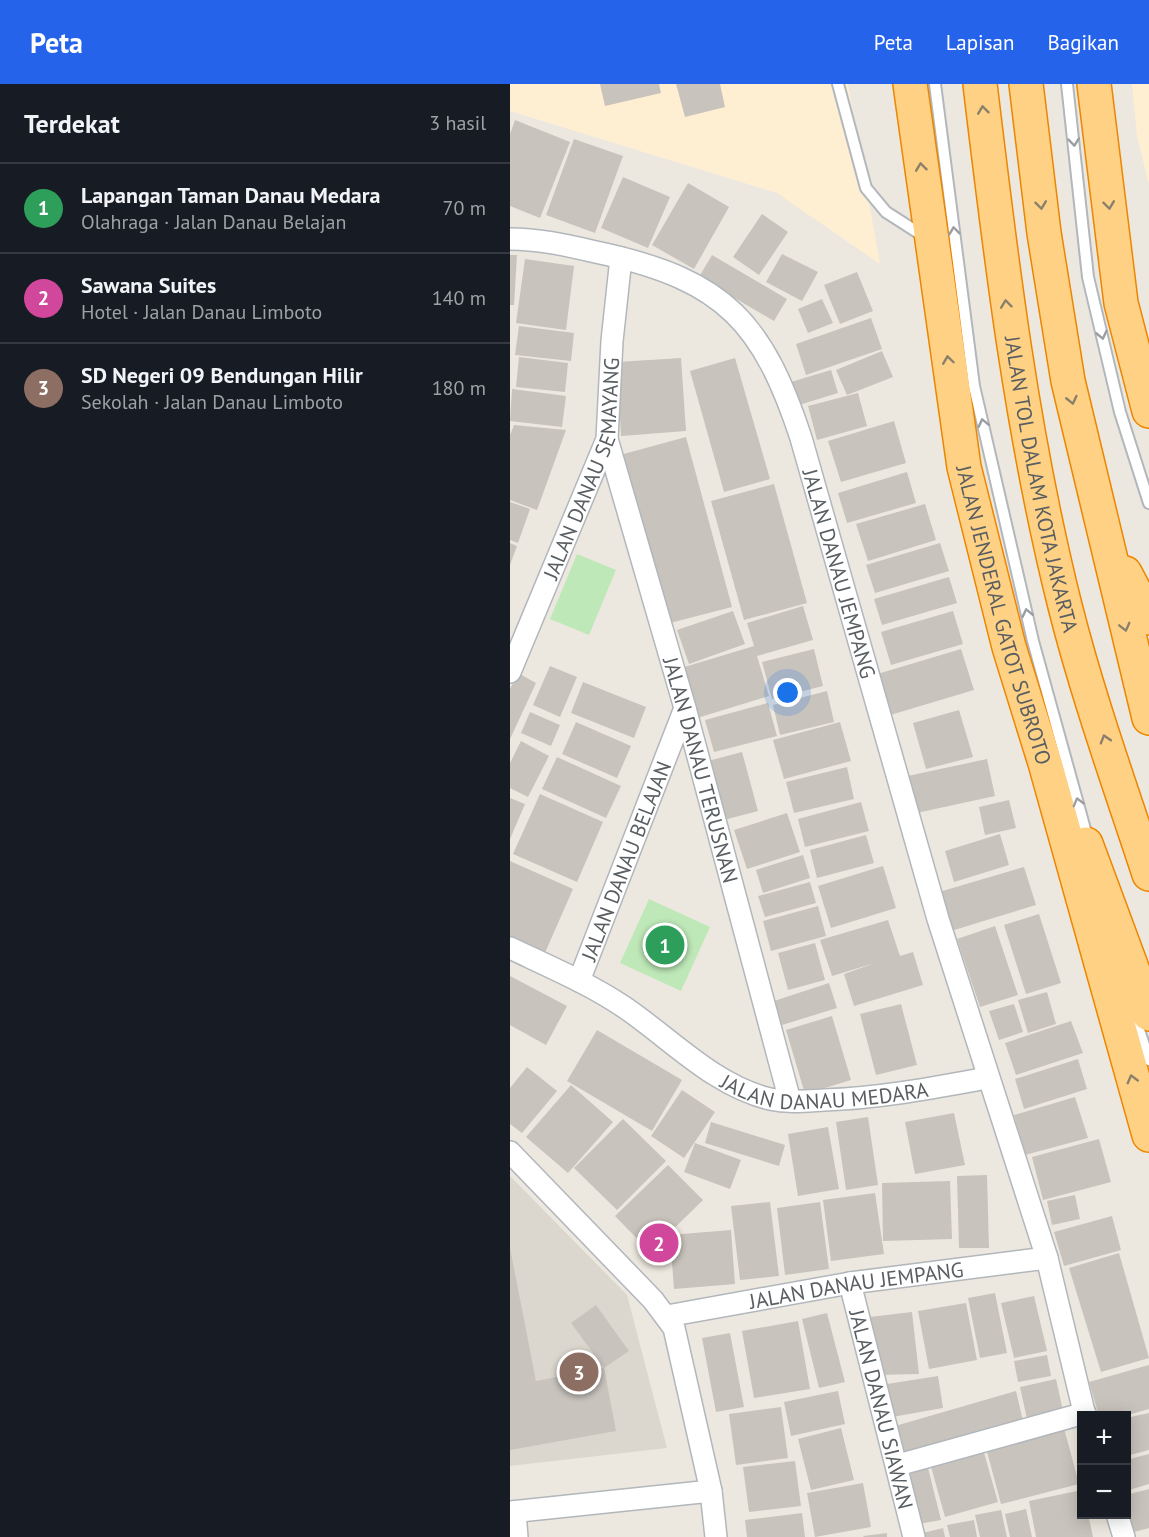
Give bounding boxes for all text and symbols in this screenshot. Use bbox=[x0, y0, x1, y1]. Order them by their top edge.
text: Peta bbox=[30, 24, 83, 61]
text: Peta bbox=[874, 29, 913, 56]
text: Lapisan bbox=[946, 29, 1014, 56]
text: Bagikan bbox=[1047, 29, 1119, 56]
one-way arrow bbox=[977, 105, 989, 115]
text: Terdekat bbox=[24, 107, 120, 140]
text: 3 hasil bbox=[429, 110, 486, 136]
one-way arrow bbox=[1067, 138, 1079, 147]
one-way arrow bbox=[916, 162, 928, 171]
text: Lapangan Taman Danau Medara bbox=[81, 181, 380, 209]
text: 1 bbox=[38, 195, 49, 221]
text: 70 m bbox=[443, 195, 486, 221]
one-way arrow bbox=[1034, 200, 1046, 209]
one-way arrow bbox=[1102, 200, 1115, 209]
text: Olahraga · Jalan Danau Belajan bbox=[81, 209, 346, 235]
one-way arrow bbox=[948, 226, 961, 235]
text: Sawana Suites bbox=[81, 271, 216, 299]
text: 2 bbox=[38, 285, 49, 311]
text: 140 m bbox=[432, 285, 486, 311]
text: Hotel · Jalan Danau Limboto bbox=[81, 299, 322, 325]
one-way arrow bbox=[1000, 299, 1013, 308]
one-way arrow bbox=[1094, 330, 1107, 340]
street label: JALAN TOL DALAM KOTA JAKARTA bbox=[999, 333, 1085, 636]
one-way arrow bbox=[943, 355, 955, 365]
street label: JALAN DANAU SEMAYANG bbox=[536, 357, 625, 584]
text: SD Negeri 09 Bendungan Hilir bbox=[81, 361, 363, 389]
text: 3 bbox=[38, 375, 49, 401]
text: 180 m bbox=[432, 375, 486, 401]
text: Sekolah · Jalan Danau Limboto bbox=[81, 389, 343, 415]
one-way arrow bbox=[1065, 395, 1078, 405]
one-way arrow bbox=[977, 419, 990, 429]
street label: JALAN JENDERAL GATOT SUBROTO bbox=[950, 461, 1058, 768]
street label: JALAN DANAU JEMPANG bbox=[797, 465, 882, 681]
one-way arrow bbox=[1021, 609, 1034, 619]
one-way arrow bbox=[1118, 622, 1131, 632]
street label: JALAN DANAU TERUSNAN bbox=[657, 653, 745, 886]
your location bbox=[773, 678, 802, 707]
one-way arrow bbox=[1100, 734, 1113, 745]
street label: JALAN DANAU BELAJAN bbox=[574, 757, 677, 965]
one-way arrow bbox=[1072, 797, 1085, 807]
pin: 1 bbox=[646, 922, 684, 968]
street label: JALAN DANAU MEDARA bbox=[715, 1067, 931, 1115]
one-way arrow bbox=[1127, 1074, 1139, 1085]
pin: 2 bbox=[640, 1220, 678, 1266]
street label: JALAN DANAU JEMPANG bbox=[746, 1255, 965, 1315]
street label: JALAN DANAU SIAWAN bbox=[843, 1305, 920, 1512]
pin: 3 bbox=[560, 1350, 598, 1394]
map controls bbox=[1077, 1411, 1131, 1519]
button: + bbox=[1077, 1411, 1131, 1465]
button: − bbox=[1077, 1465, 1131, 1519]

